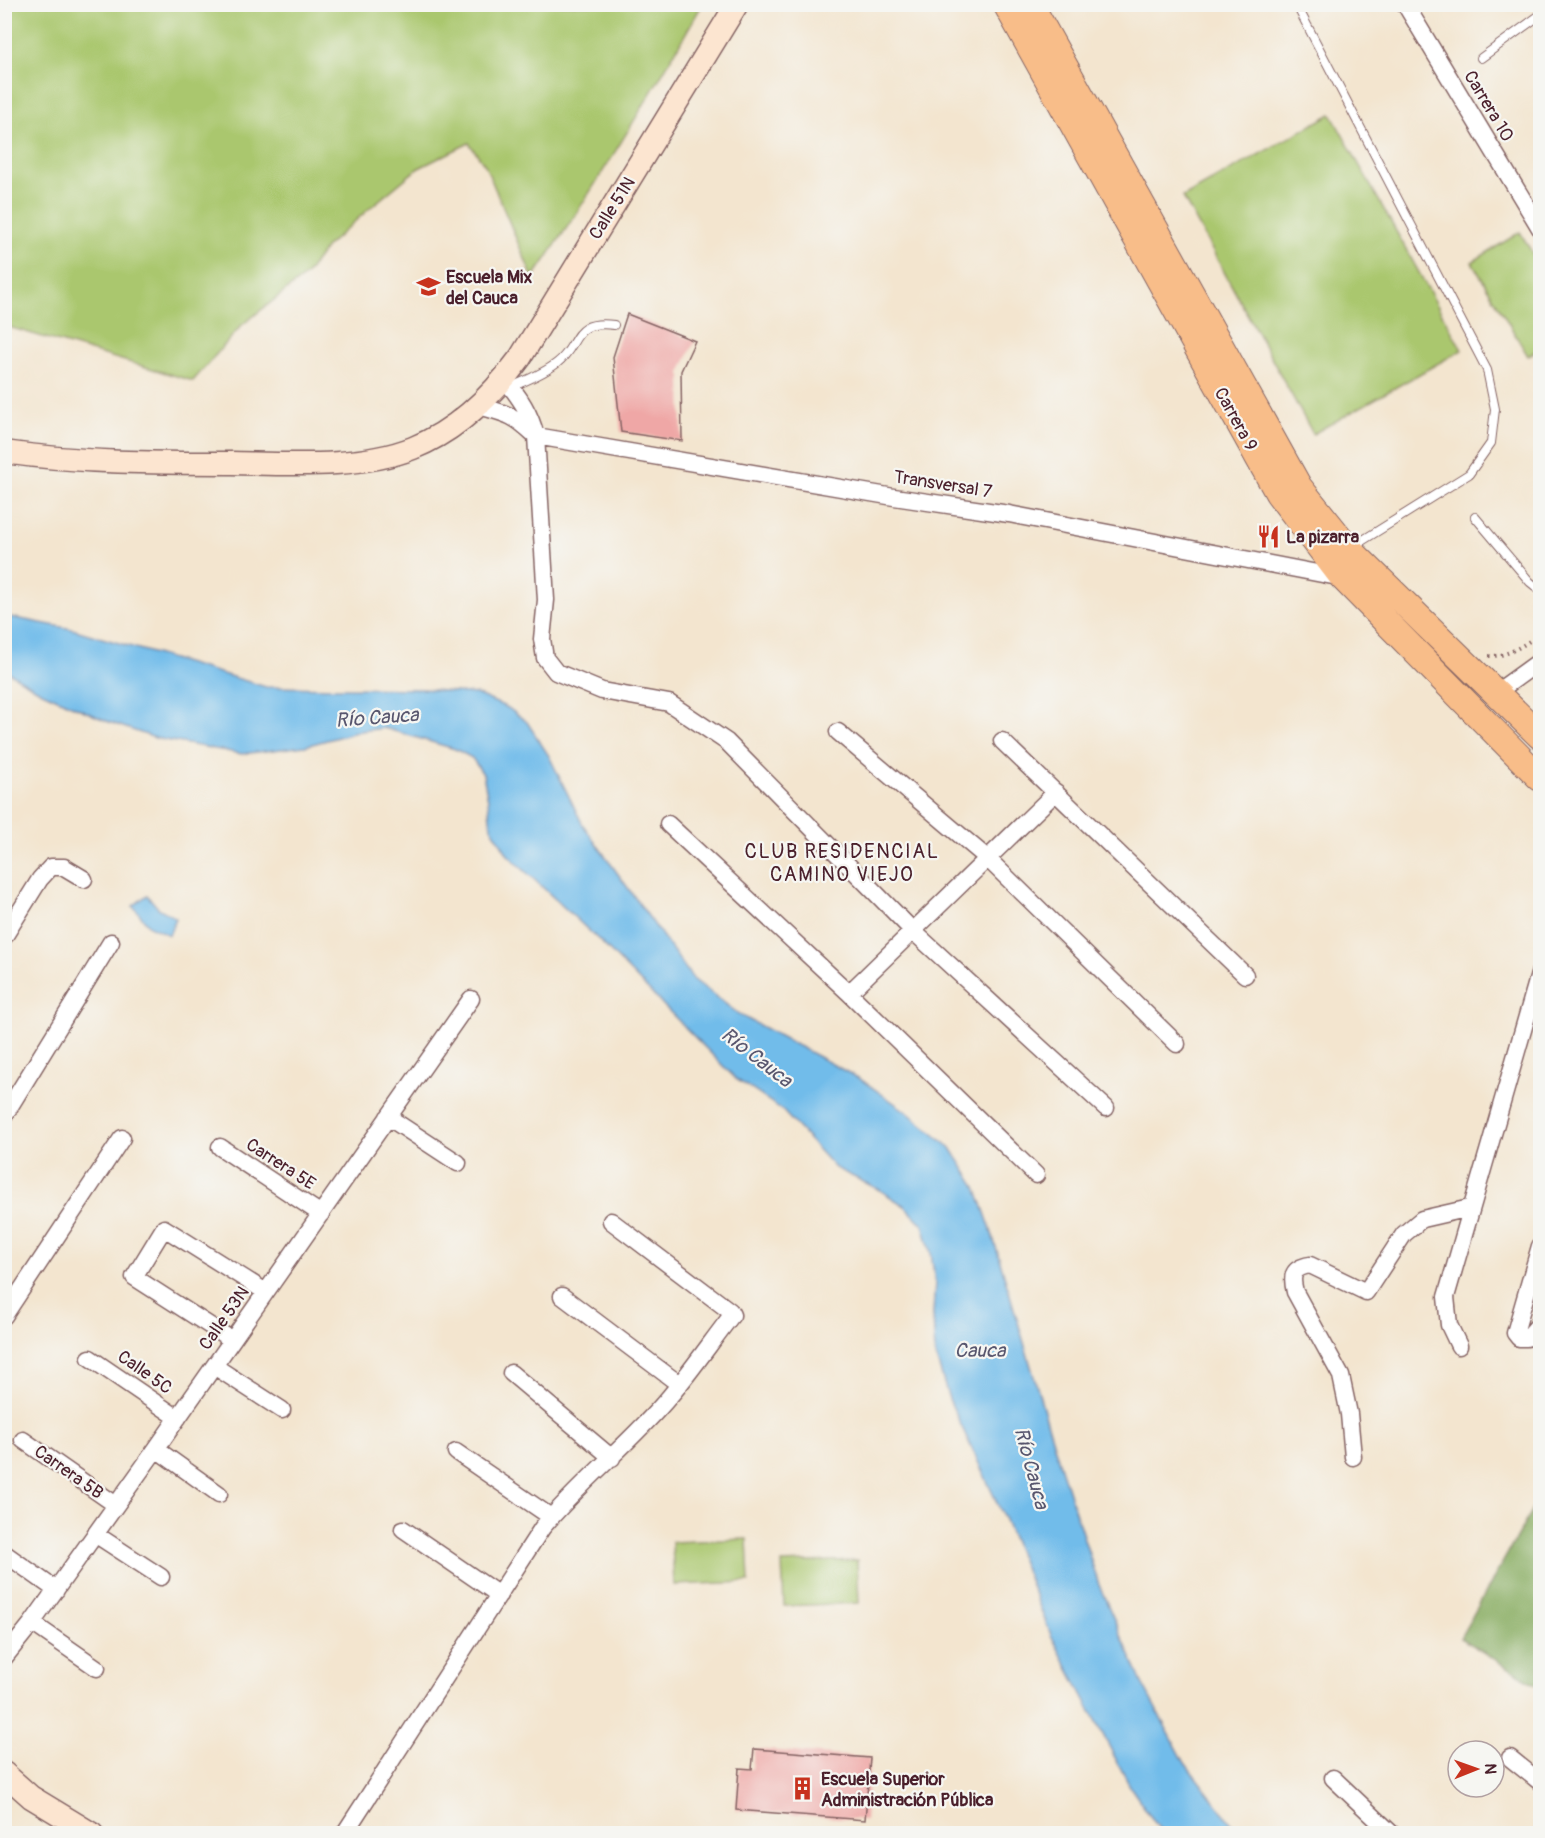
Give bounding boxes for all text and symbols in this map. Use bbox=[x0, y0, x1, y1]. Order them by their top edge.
street label: Carrera 10 bbox=[1458, 67, 1519, 146]
street label: Calle 51N bbox=[584, 173, 641, 244]
place label: Escuela Mix del Cauca bbox=[446, 266, 532, 310]
school or university icon: Escuela Mix del Cauca bbox=[415, 274, 441, 300]
street label: Carrera 9 bbox=[1209, 384, 1262, 455]
street label: Transversal 7 bbox=[892, 465, 994, 504]
restaurant icon: La pizarra bbox=[1255, 524, 1281, 550]
place label: La pizarra bbox=[1286, 526, 1360, 549]
water label: Río Cauca bbox=[335, 702, 421, 733]
district label: CLUB RESIDENCIAL CAMINO VIEJO bbox=[745, 839, 939, 887]
water label: Río Cauca bbox=[716, 1022, 798, 1094]
street label: Carrera 5E bbox=[241, 1133, 320, 1195]
street label: Calle 53N bbox=[194, 1282, 255, 1355]
water label: Cauca bbox=[955, 1338, 1007, 1363]
street label: Calle 5C bbox=[113, 1345, 177, 1400]
water label: Río Cauca bbox=[1009, 1425, 1055, 1513]
street label: Carrera 5B bbox=[30, 1440, 108, 1505]
north arrow bbox=[1446, 1739, 1506, 1799]
text: N bbox=[1480, 1763, 1500, 1775]
place label: Escuela Superior Administración Pública bbox=[821, 1768, 994, 1812]
building icon: Escuela Superior Administración Pública bbox=[790, 1776, 816, 1802]

